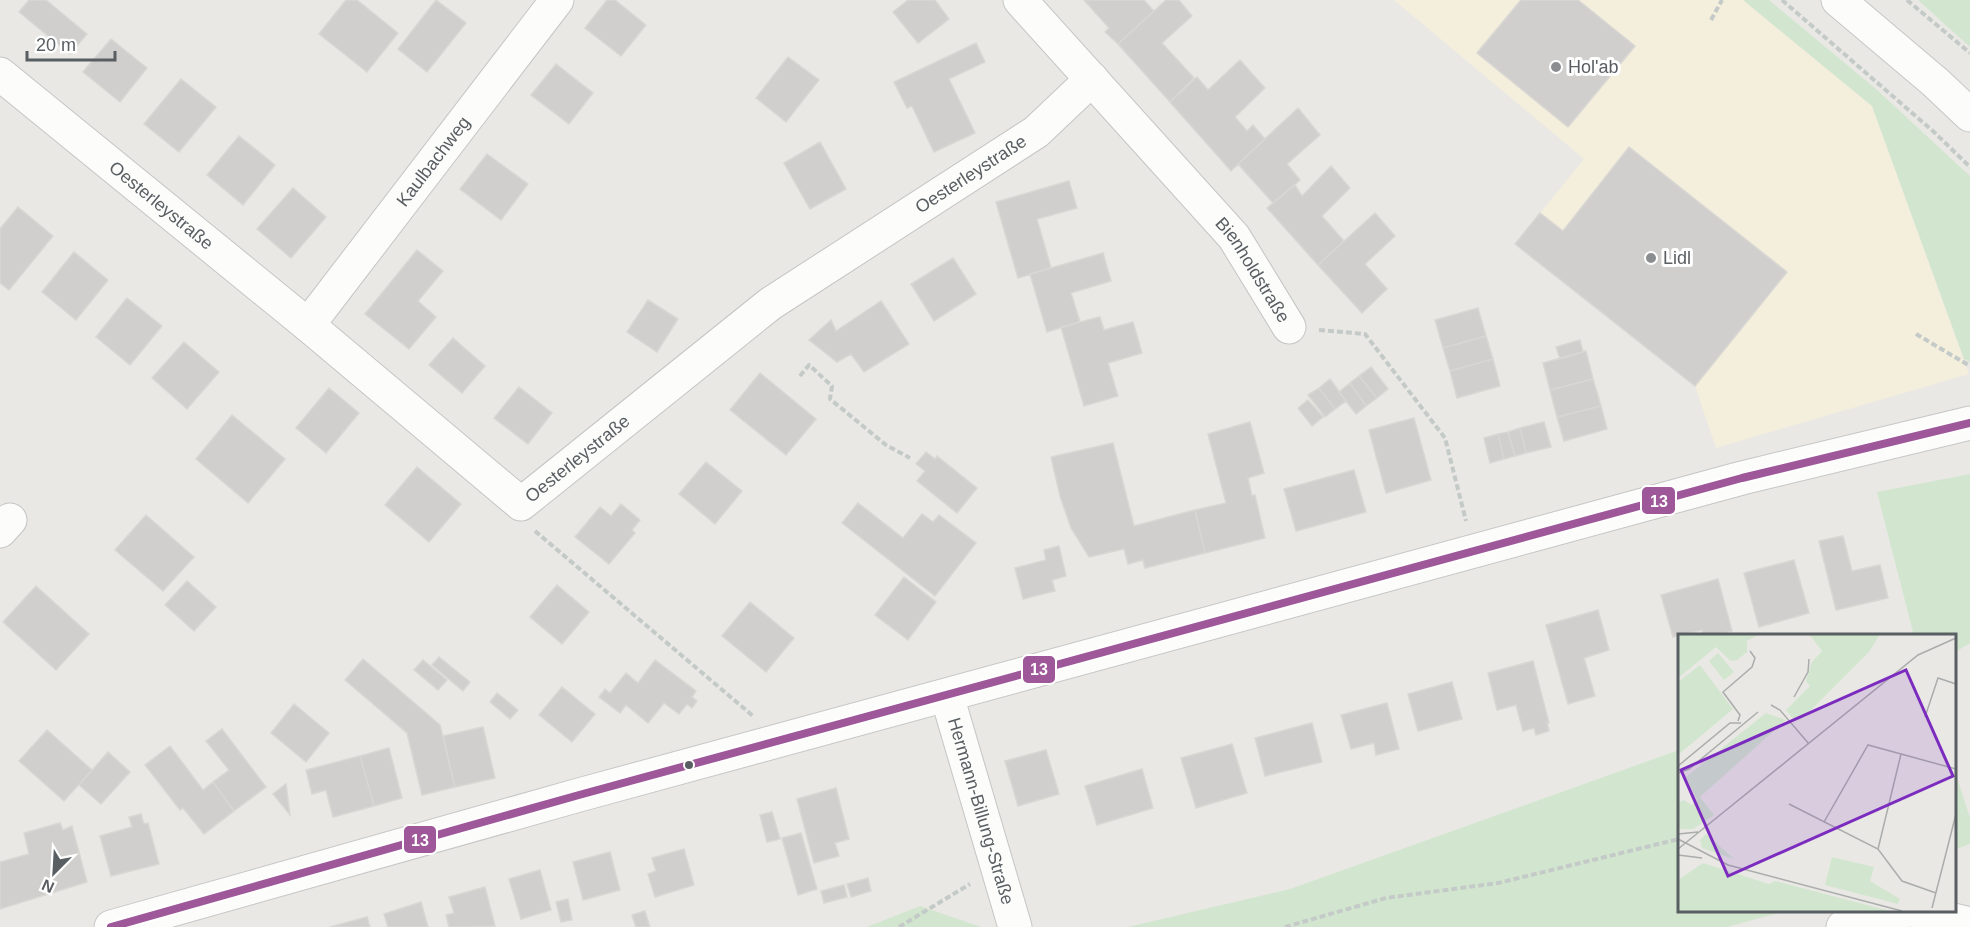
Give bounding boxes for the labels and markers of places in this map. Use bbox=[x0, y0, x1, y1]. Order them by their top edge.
place label: Hol'ab bbox=[1568, 57, 1618, 77]
marker: Hol'ab bbox=[1549, 60, 1563, 74]
place label: Lidl bbox=[1663, 248, 1691, 268]
marker: Lidl bbox=[1644, 251, 1658, 265]
unlabelled marker bbox=[683, 759, 695, 771]

